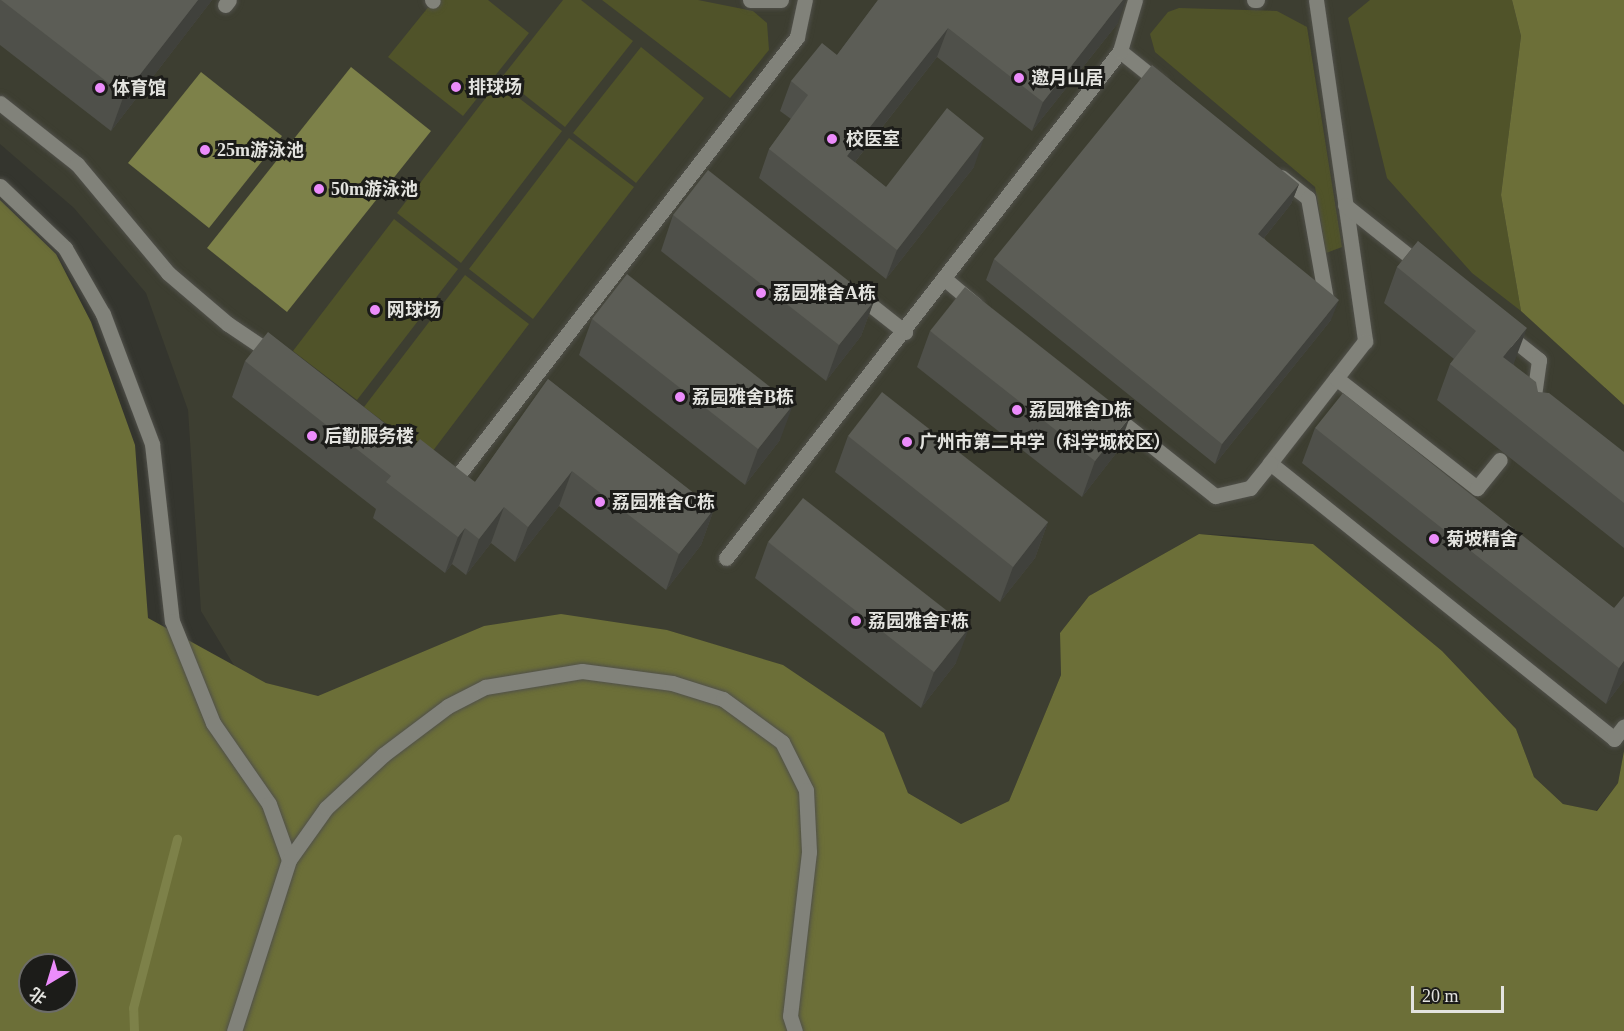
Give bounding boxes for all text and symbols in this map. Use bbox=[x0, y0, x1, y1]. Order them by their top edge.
place label: 邀月山居 bbox=[1031, 67, 1103, 89]
marker: 邀月山居 bbox=[1012, 71, 1026, 85]
place label: 排球场 bbox=[468, 76, 522, 98]
place label: 体育馆 bbox=[112, 77, 166, 99]
marker: 排球场 bbox=[449, 80, 463, 94]
marker: 体育馆 bbox=[93, 81, 107, 95]
place label: 校医室 bbox=[846, 128, 900, 150]
marker: 校医室 bbox=[823, 130, 841, 148]
place label: 25m游泳池 bbox=[217, 139, 304, 161]
marker: 25m游泳池 bbox=[198, 143, 212, 157]
place label: 50m游泳池 bbox=[331, 178, 418, 200]
marker: 50m游泳池 bbox=[312, 182, 326, 196]
place label: 荔园雅舍A栋 bbox=[773, 282, 876, 304]
marker: 荔园雅舍A栋 bbox=[754, 286, 768, 300]
place label: 网球场 bbox=[387, 299, 441, 321]
marker: 网球场 bbox=[368, 303, 382, 317]
place label: 荔园雅舍B栋 bbox=[692, 386, 794, 408]
marker: 荔园雅舍B栋 bbox=[673, 390, 687, 404]
place label: 荔园雅舍D栋 bbox=[1029, 399, 1132, 421]
marker: 荔园雅舍D栋 bbox=[1010, 403, 1024, 417]
place label: 后勤服务楼 bbox=[324, 425, 414, 447]
marker: 后勤服务楼 bbox=[305, 429, 319, 443]
place label: 广州市第二中学（科学城校区） bbox=[919, 431, 1171, 453]
marker: 广州市第二中学（科学城校区） bbox=[900, 435, 914, 449]
place label: 荔园雅舍C栋 bbox=[612, 491, 715, 513]
marker: 荔园雅舍C栋 bbox=[593, 495, 607, 509]
place label: 菊坡精舍 bbox=[1446, 528, 1518, 550]
marker: 菊坡精舍 bbox=[1427, 532, 1441, 546]
place label: 荔园雅舍F栋 bbox=[868, 610, 969, 632]
marker: 荔园雅舍F栋 bbox=[849, 614, 863, 628]
north arrow bbox=[18, 953, 78, 1013]
scale bar bbox=[1414, 974, 1507, 1012]
text: 北 bbox=[26, 984, 49, 1008]
text: 20 m bbox=[1422, 986, 1459, 1006]

